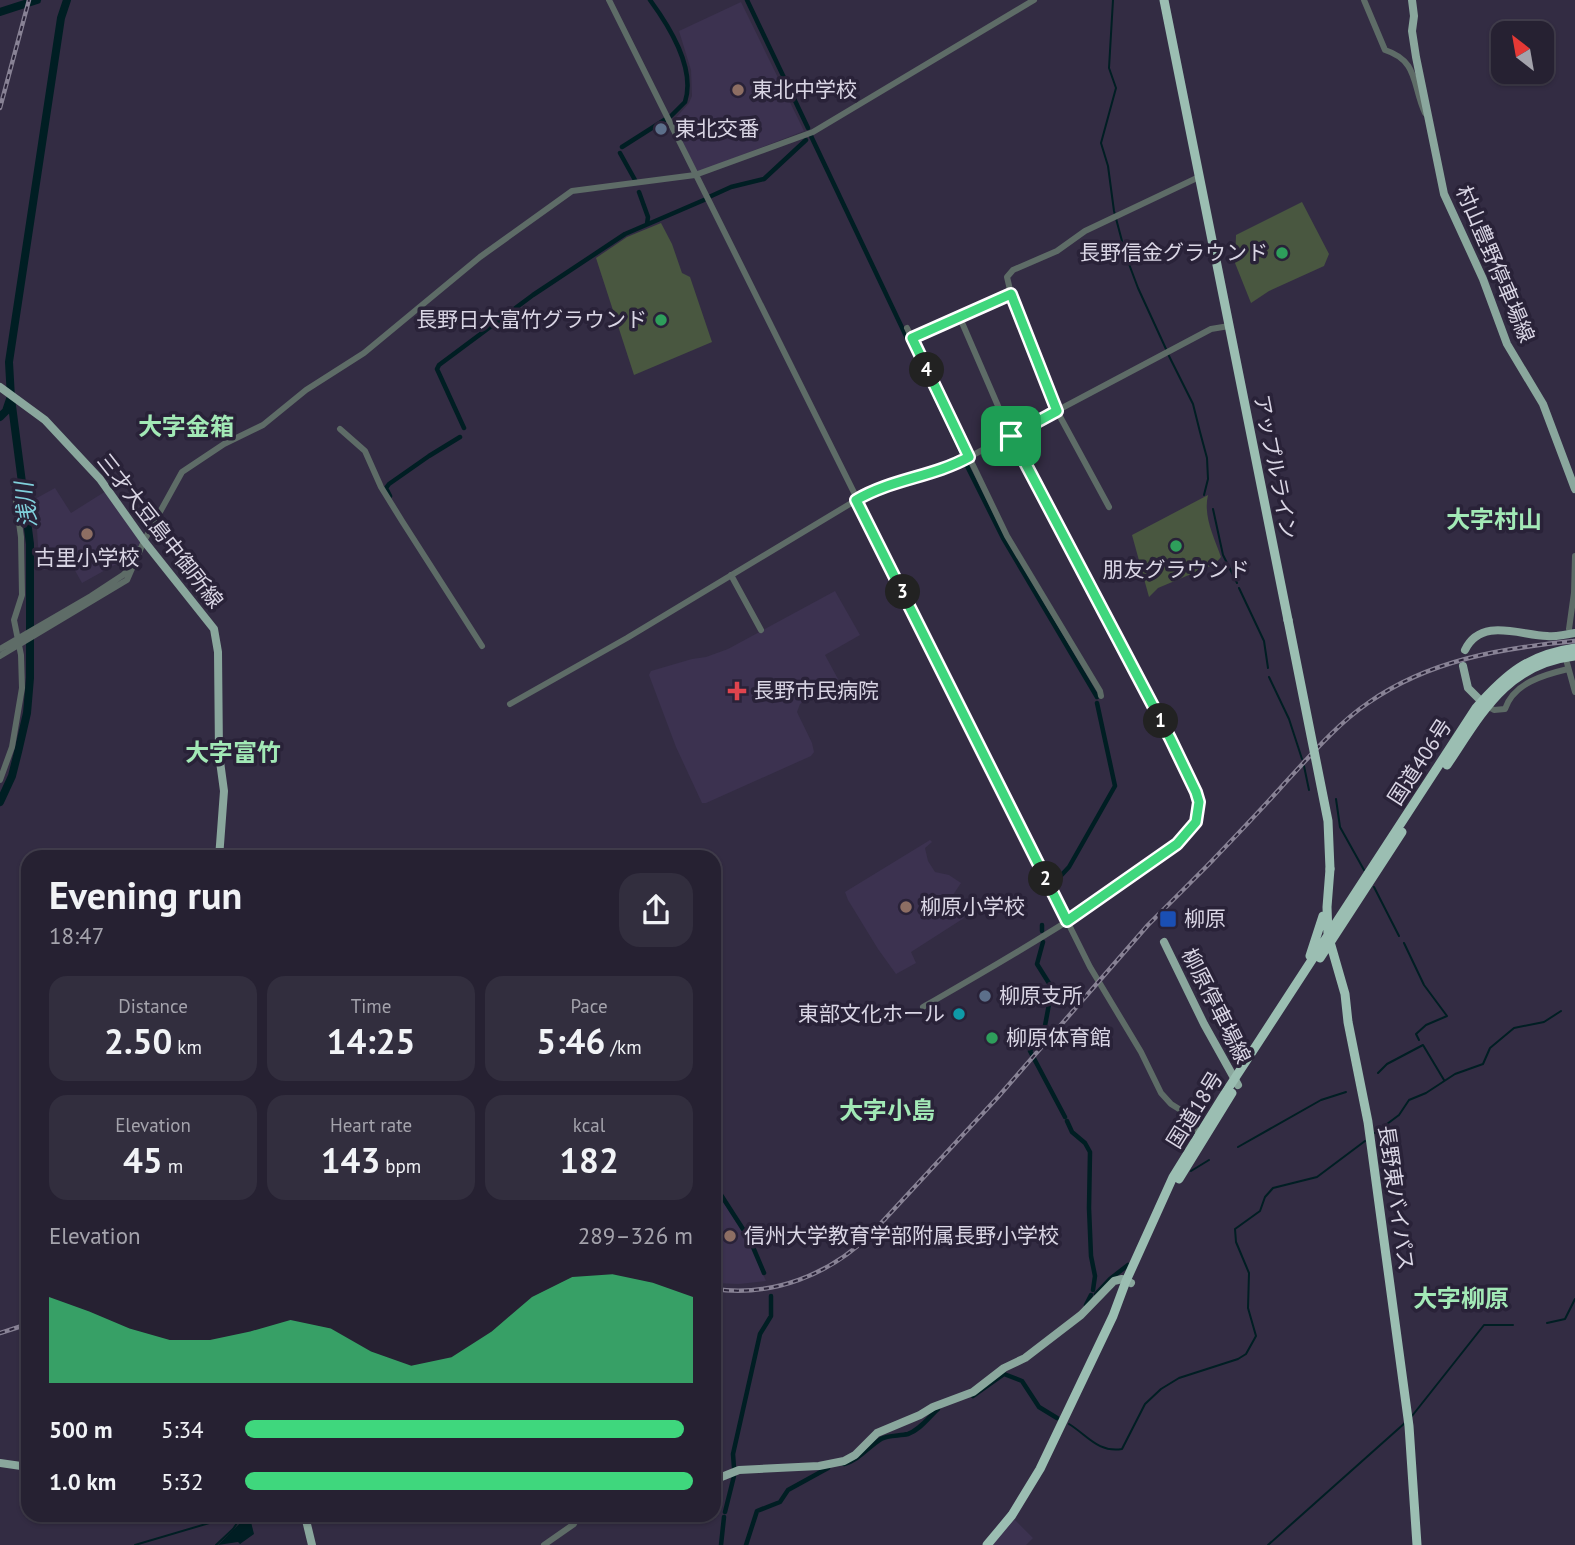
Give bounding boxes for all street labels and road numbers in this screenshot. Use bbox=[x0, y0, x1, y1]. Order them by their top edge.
street label: 村山豊野停車場線 bbox=[1450, 181, 1541, 346]
street label: アップルライン bbox=[1248, 392, 1303, 542]
street label: 三才大豆島中御所線 bbox=[92, 448, 229, 613]
street label: 国道406号 bbox=[1382, 714, 1457, 810]
street label: 柳原停車場線 bbox=[1176, 944, 1257, 1068]
street label: 国道18号 bbox=[1160, 1066, 1229, 1153]
street label: 長野東バイパス bbox=[1373, 1123, 1420, 1272]

